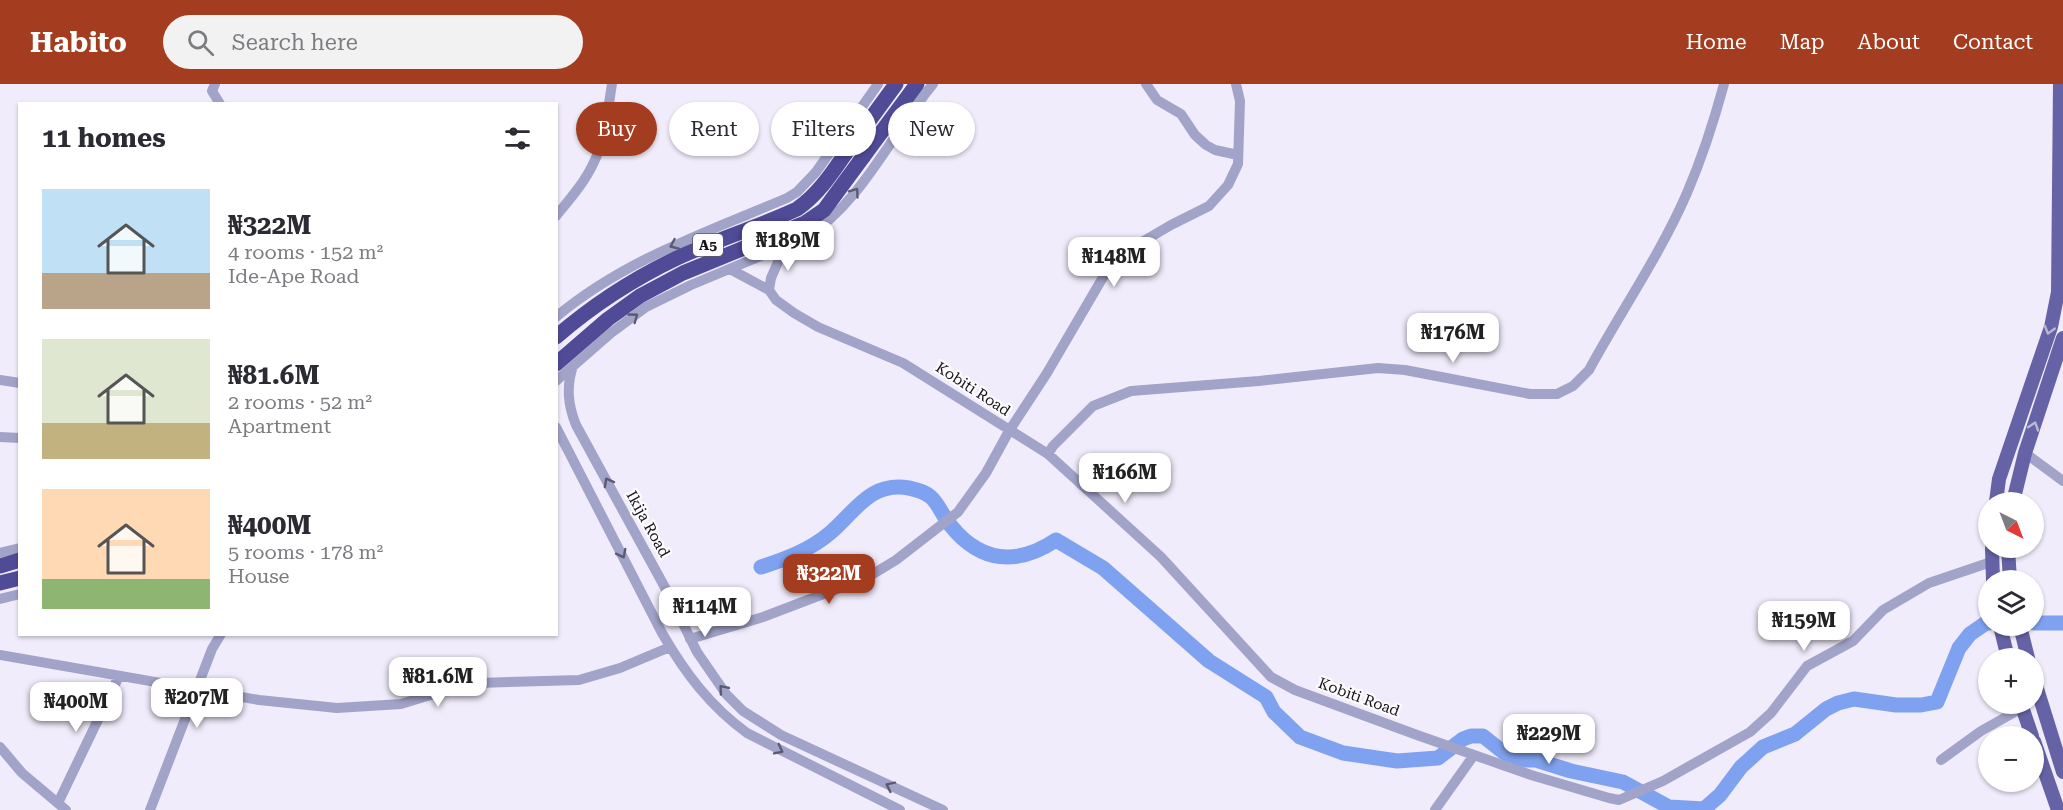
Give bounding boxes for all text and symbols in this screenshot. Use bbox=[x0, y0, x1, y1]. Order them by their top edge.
search box bbox=[163, 15, 583, 69]
text: Habito bbox=[30, 26, 127, 59]
icon: search bbox=[184, 26, 217, 59]
text: Search here bbox=[232, 30, 358, 55]
text: Home bbox=[1686, 30, 1747, 54]
text: Map bbox=[1780, 30, 1825, 54]
text: About bbox=[1858, 30, 1920, 54]
text: Contact bbox=[1953, 30, 2033, 54]
chip: Buy bbox=[576, 102, 657, 156]
chip: Rent bbox=[669, 102, 759, 156]
chip: Filters bbox=[771, 102, 876, 156]
chip: New bbox=[888, 102, 975, 156]
icon: filters bbox=[501, 122, 534, 155]
text: 11 homes bbox=[42, 123, 166, 153]
one-way arrow bbox=[848, 187, 859, 198]
text: ₦322M bbox=[228, 210, 311, 240]
icon: home bbox=[90, 213, 162, 285]
pin: ₦189M bbox=[746, 221, 830, 272]
text: ₦189M bbox=[756, 228, 820, 252]
road number: A5 bbox=[693, 234, 723, 256]
pin: ₦148M bbox=[1072, 237, 1156, 288]
one-way arrow bbox=[670, 238, 681, 250]
text: 4 rooms · 152 m² bbox=[228, 240, 383, 264]
text: ₦148M bbox=[1082, 244, 1146, 268]
text: Ide-Ape Road bbox=[228, 264, 359, 288]
one-way arrow bbox=[627, 313, 638, 324]
pin: ₦176M bbox=[1411, 313, 1495, 364]
text: ₦176M bbox=[1421, 320, 1485, 344]
one-way arrow bbox=[2044, 325, 2056, 335]
street label: Kobiti Road bbox=[932, 358, 1014, 420]
text: ₦81.6M bbox=[228, 360, 320, 390]
icon: home bbox=[90, 363, 162, 435]
text: 2 rooms · 52 m² bbox=[228, 390, 372, 414]
text: Apartment bbox=[228, 414, 331, 438]
one-way arrow bbox=[2026, 421, 2039, 432]
pin: ₦166M bbox=[1083, 453, 1167, 504]
text: ₦166M bbox=[1093, 460, 1157, 484]
one-way arrow bbox=[604, 478, 615, 489]
street label: Ikija Road bbox=[622, 488, 674, 561]
north arrow bbox=[1978, 492, 2044, 558]
map controls bbox=[1978, 492, 2044, 792]
text: ₦400M bbox=[228, 510, 311, 540]
icon: home bbox=[90, 513, 162, 585]
text: 5 rooms · 178 m² bbox=[228, 540, 383, 564]
one-way arrow bbox=[615, 547, 626, 558]
pin: ₦322M bbox=[787, 554, 871, 605]
text: ₦322M bbox=[797, 561, 861, 585]
text: House bbox=[228, 564, 290, 588]
button: layers bbox=[1978, 570, 2044, 636]
pin: ₦114M bbox=[663, 587, 747, 638]
text: ₦114M bbox=[673, 594, 737, 618]
pin: ₦159M bbox=[1762, 601, 1846, 652]
text: ₦159M bbox=[1772, 608, 1836, 632]
button: + bbox=[1978, 648, 2044, 714]
pin: ₦81.6M bbox=[389, 657, 487, 708]
text: ₦81.6M bbox=[403, 664, 473, 688]
street label: Kobiti Road bbox=[1316, 674, 1403, 720]
pin: ₦207M bbox=[155, 678, 239, 729]
pin: ₦400M bbox=[34, 682, 118, 733]
text: ₦207M bbox=[165, 685, 229, 709]
one-way arrow bbox=[719, 685, 730, 696]
text: ₦400M bbox=[44, 689, 108, 713]
pin: ₦229M bbox=[1507, 714, 1591, 765]
text: ₦229M bbox=[1517, 721, 1581, 745]
button: − bbox=[1978, 726, 2044, 792]
one-way arrow bbox=[773, 743, 784, 755]
one-way arrow bbox=[885, 782, 896, 794]

